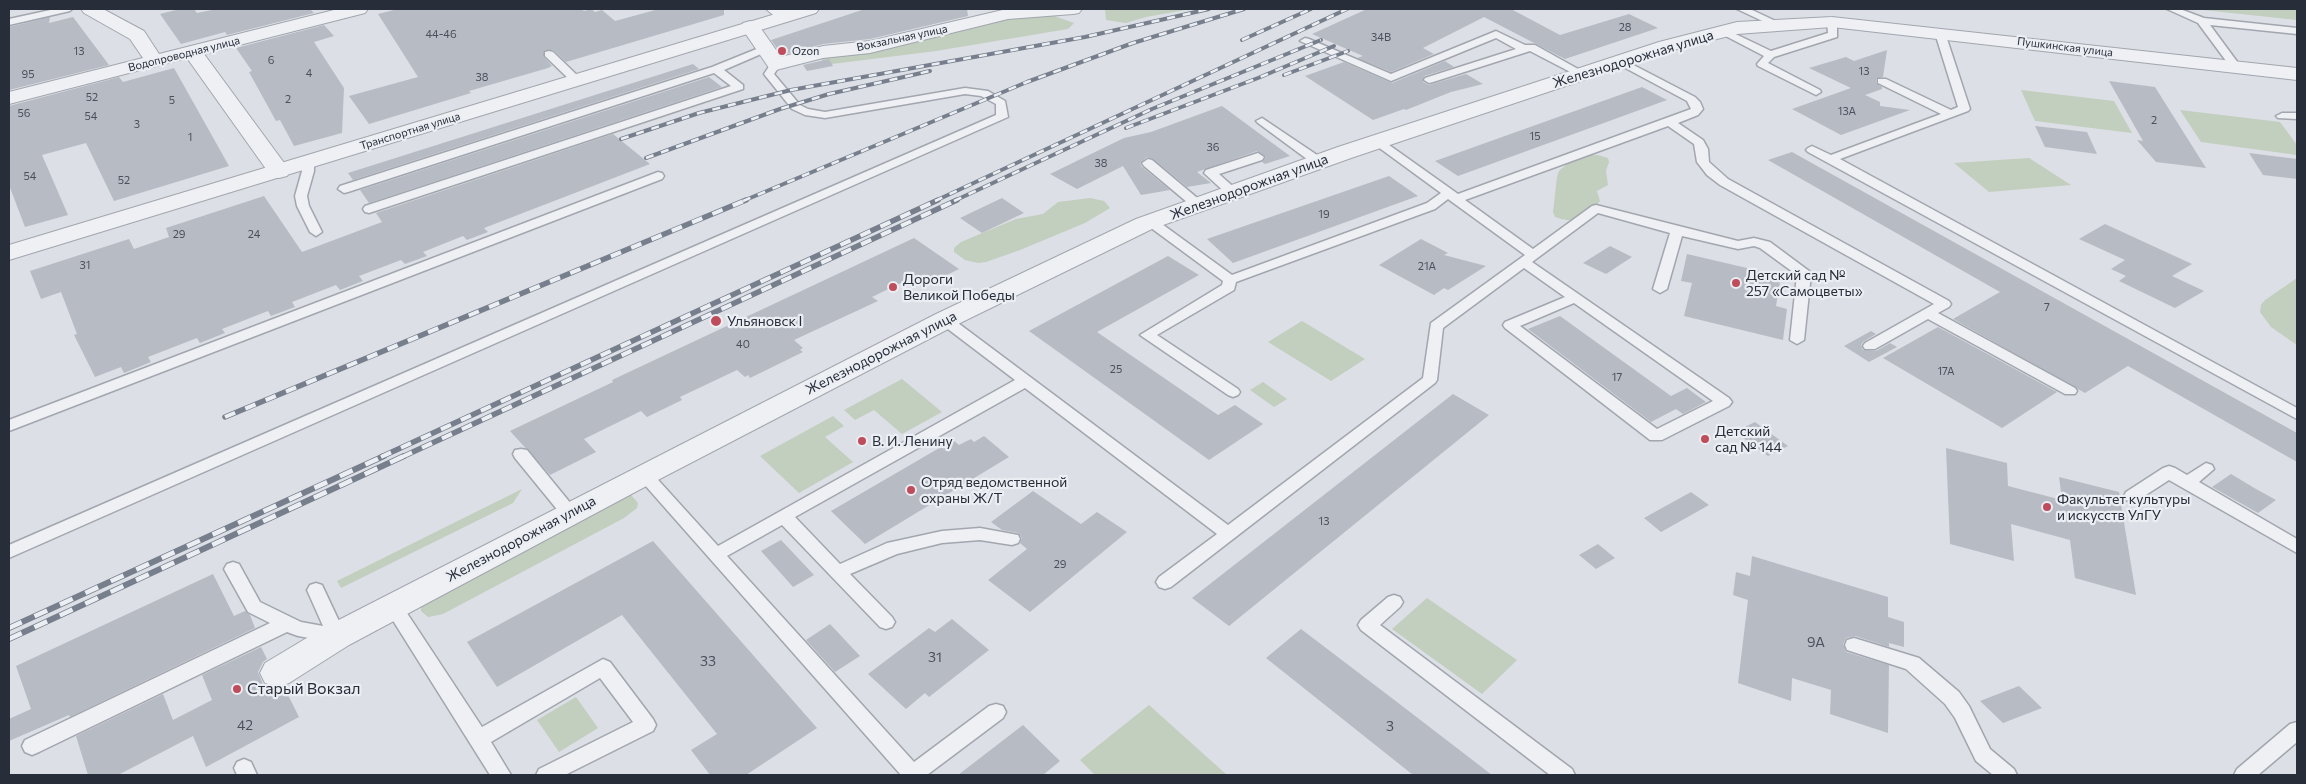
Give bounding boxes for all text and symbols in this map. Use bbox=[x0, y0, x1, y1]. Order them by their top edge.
house number: 28 bbox=[1619, 20, 1631, 34]
street label: Вокзальная улица bbox=[855, 22, 949, 54]
house number: 44-46 bbox=[425, 27, 457, 41]
street label: Железнодорожная улица bbox=[1551, 27, 1715, 91]
house number: 34В bbox=[1371, 30, 1391, 44]
street label: Водопроводная улица bbox=[127, 34, 241, 74]
street label: Пушкинская улица bbox=[2016, 35, 2114, 59]
house number: 13 bbox=[74, 44, 84, 58]
place label: Ozon bbox=[792, 44, 819, 58]
marker: Ozon bbox=[776, 45, 788, 57]
house number: 6 bbox=[268, 53, 274, 67]
house number: 13 bbox=[1859, 64, 1869, 78]
house number: 4 bbox=[306, 66, 312, 80]
house number: 95 bbox=[22, 67, 34, 81]
house number: 38 bbox=[476, 70, 488, 84]
house number: 52 bbox=[86, 90, 98, 104]
house number: 2 bbox=[285, 92, 291, 106]
house number: 5 bbox=[169, 93, 175, 107]
house number: 13А bbox=[1838, 104, 1856, 118]
house number: 56 bbox=[18, 106, 30, 120]
house number: 54 bbox=[85, 109, 97, 123]
street label: Транспортная улица bbox=[358, 109, 462, 153]
house number: 2 bbox=[2151, 113, 2157, 127]
house number: 3 bbox=[134, 117, 140, 131]
house number: 15 bbox=[1529, 129, 1541, 143]
house number: 1 bbox=[188, 130, 192, 144]
house number: 36 bbox=[1207, 140, 1219, 154]
street label: Железнодорожная улица bbox=[1168, 151, 1330, 223]
house number: 38 bbox=[1095, 156, 1107, 170]
house number: 54 bbox=[24, 169, 36, 183]
house number: 52 bbox=[118, 173, 130, 187]
house number: 19 bbox=[1318, 207, 1330, 221]
house number: 29 bbox=[173, 227, 185, 241]
house number: 24 bbox=[248, 227, 260, 241]
house number: 31 bbox=[80, 258, 90, 272]
house number: 21А bbox=[1418, 259, 1436, 273]
place label: Детский сад № 257 «Самоцветы» bbox=[1746, 267, 1863, 300]
place label: Дороги Великой Победы bbox=[903, 271, 1015, 304]
marker: Детский сад № 257 «Самоцветы» bbox=[1730, 277, 1742, 289]
marker: Дороги Великой Победы bbox=[887, 281, 899, 293]
house number: 7 bbox=[2044, 300, 2050, 314]
street label: Железнодорожная улица bbox=[803, 308, 959, 398]
place label: Ульяновск I bbox=[727, 313, 803, 329]
marker: Ульяновск I bbox=[709, 314, 723, 328]
house number: 40 bbox=[736, 337, 750, 351]
house number: 25 bbox=[1110, 362, 1122, 376]
house number: 17А bbox=[1937, 364, 1955, 378]
house number: 17 bbox=[1612, 370, 1622, 384]
place label: Детский сад № 144 bbox=[1715, 423, 1782, 456]
place label: В. И. Ленину bbox=[872, 433, 953, 449]
marker: Детский сад № 144 bbox=[1699, 433, 1711, 445]
marker: В. И. Ленину bbox=[856, 435, 868, 447]
place label: Отряд ведомственной охраны Ж/Т bbox=[921, 474, 1067, 507]
marker: Отряд ведомственной охраны Ж/Т bbox=[905, 484, 917, 496]
place label: Факультет культуры и искусств УлГУ bbox=[2057, 491, 2190, 524]
street label: Железнодорожная улица bbox=[443, 492, 599, 586]
marker: Факультет культуры и искусств УлГУ bbox=[2041, 501, 2053, 513]
house number: 13 bbox=[1319, 514, 1329, 528]
house number: 29 bbox=[1054, 557, 1066, 571]
house number: 9А bbox=[1807, 634, 1825, 650]
house number: 31 bbox=[928, 649, 942, 665]
house number: 33 bbox=[700, 653, 716, 669]
place label: Старый Вокзал bbox=[247, 679, 360, 699]
marker: Старый Вокзал bbox=[231, 683, 243, 695]
house number: 42 bbox=[237, 717, 253, 733]
house number: 3 bbox=[1386, 718, 1394, 734]

